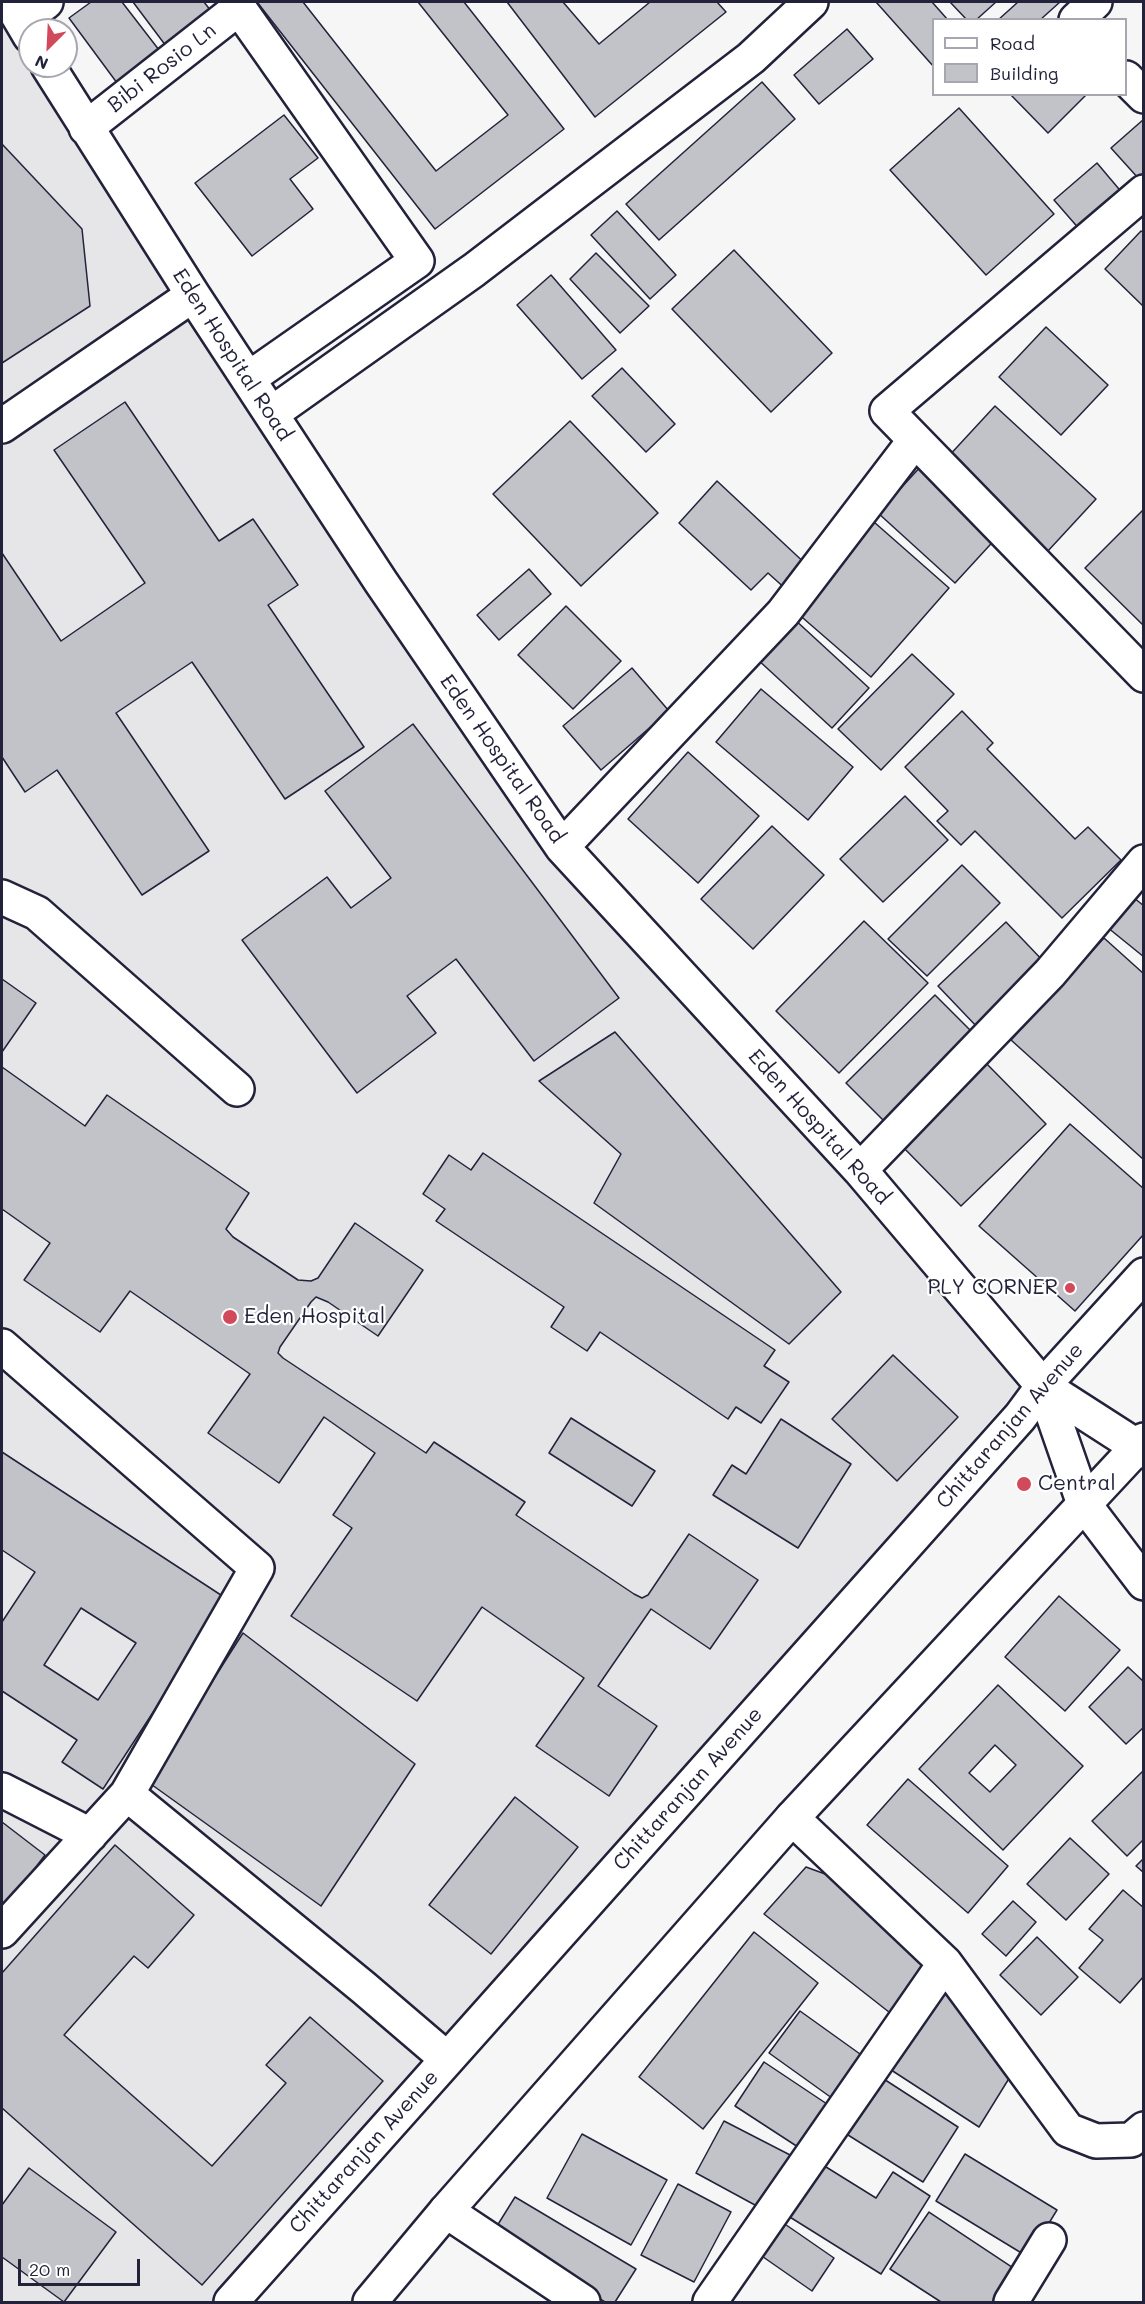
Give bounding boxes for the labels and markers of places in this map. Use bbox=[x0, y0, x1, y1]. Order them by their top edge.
place label: PLY CORNER bbox=[928, 1275, 1058, 1301]
marker: PLY CORNER bbox=[1063, 1281, 1077, 1295]
place label: Eden Hospital bbox=[244, 1304, 385, 1330]
marker: Eden Hospital bbox=[221, 1308, 239, 1326]
place label: Central bbox=[1038, 1471, 1116, 1497]
marker: Central bbox=[1015, 1475, 1033, 1493]

